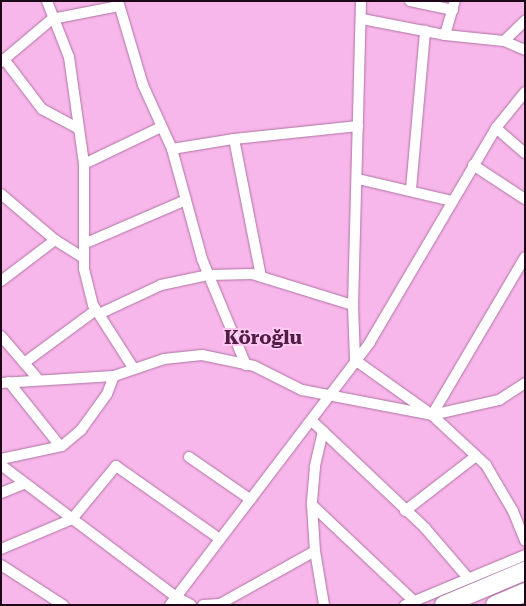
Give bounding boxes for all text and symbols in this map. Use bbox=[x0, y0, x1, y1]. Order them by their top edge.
district label: Köroğlu bbox=[224, 327, 302, 349]

